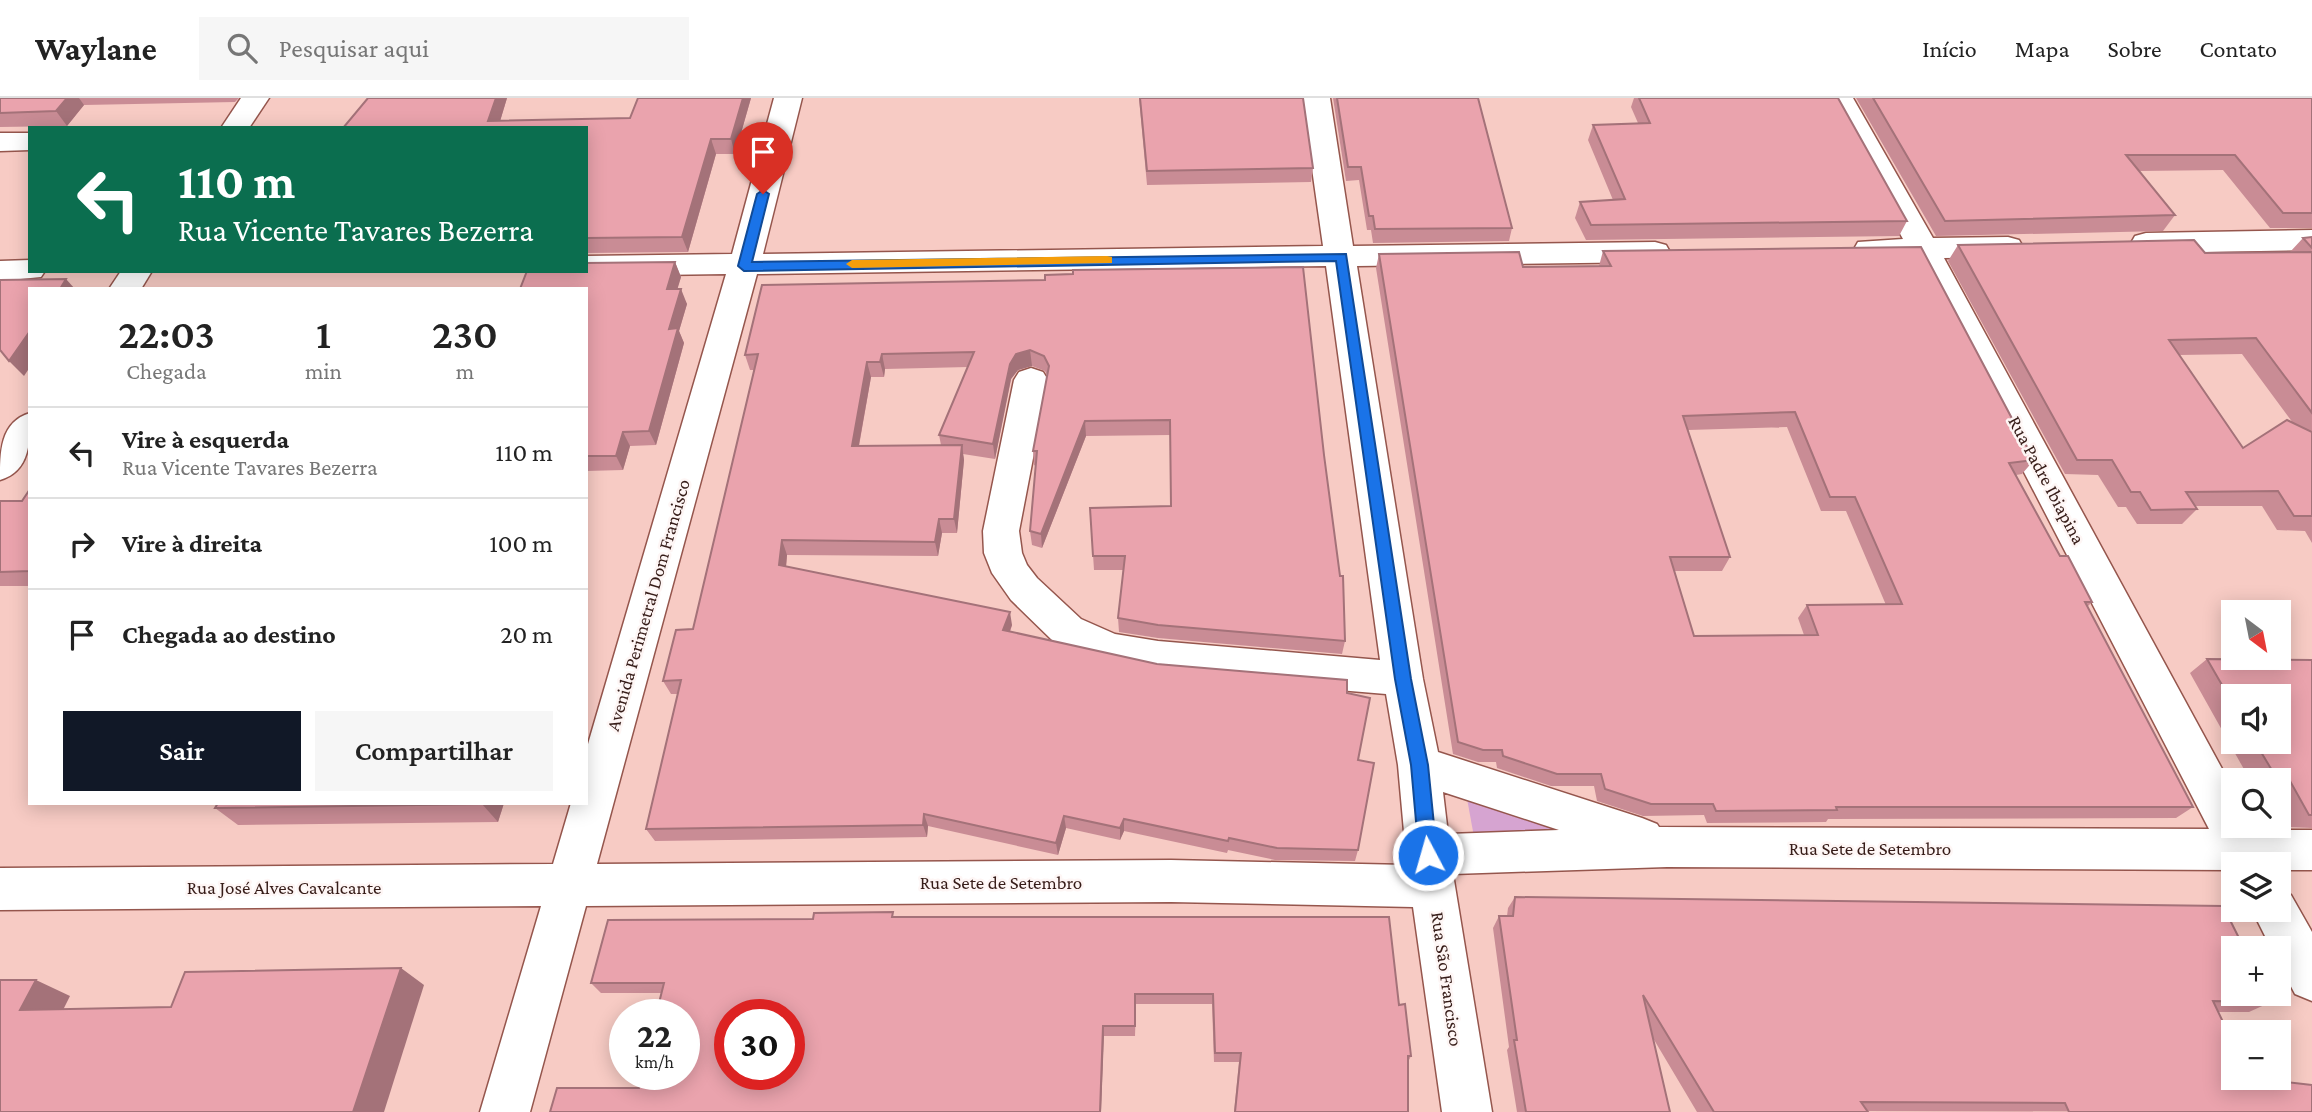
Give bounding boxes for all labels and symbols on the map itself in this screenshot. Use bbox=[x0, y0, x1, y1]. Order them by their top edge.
pin bbox=[733, 122, 793, 194]
street label: Rua Padre Ibiapina bbox=[2004, 412, 2090, 548]
street label: Avenida Perimetral Dom Francisco bbox=[602, 477, 694, 733]
north arrow bbox=[2221, 600, 2291, 670]
position arrow bbox=[1391, 818, 1465, 892]
street label: Rua Sete de Setembro bbox=[1789, 838, 1951, 859]
street label: Rua Sete de Setembro bbox=[920, 872, 1082, 893]
street label: Rua José Alves Cavalcante bbox=[187, 877, 381, 898]
street label: Rua São Francisco bbox=[1427, 910, 1467, 1048]
speed limit sign: 30 bbox=[714, 999, 805, 1090]

